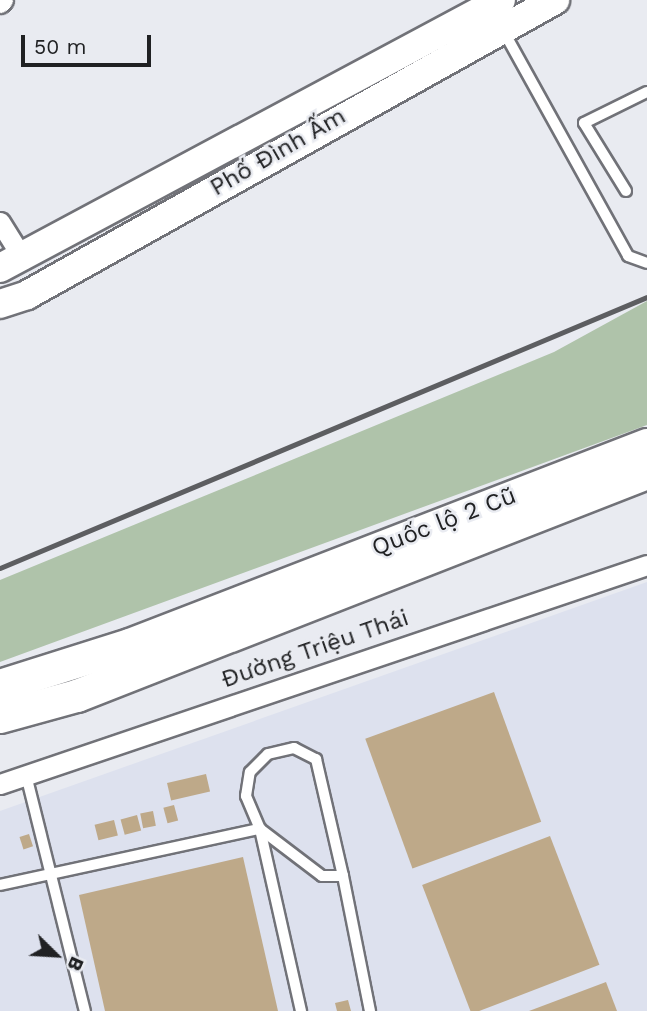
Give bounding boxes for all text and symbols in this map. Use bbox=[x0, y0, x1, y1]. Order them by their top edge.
scale bar bbox=[24, 21, 154, 65]
text: 50 m bbox=[34, 34, 86, 59]
street label: Phố Đình Ấm bbox=[205, 101, 351, 203]
street label: Quốc lộ 2 Cũ bbox=[368, 481, 520, 563]
street label: Đường Triệu Thái bbox=[217, 603, 413, 695]
north arrow bbox=[21, 920, 91, 990]
text: B bbox=[62, 953, 89, 974]

